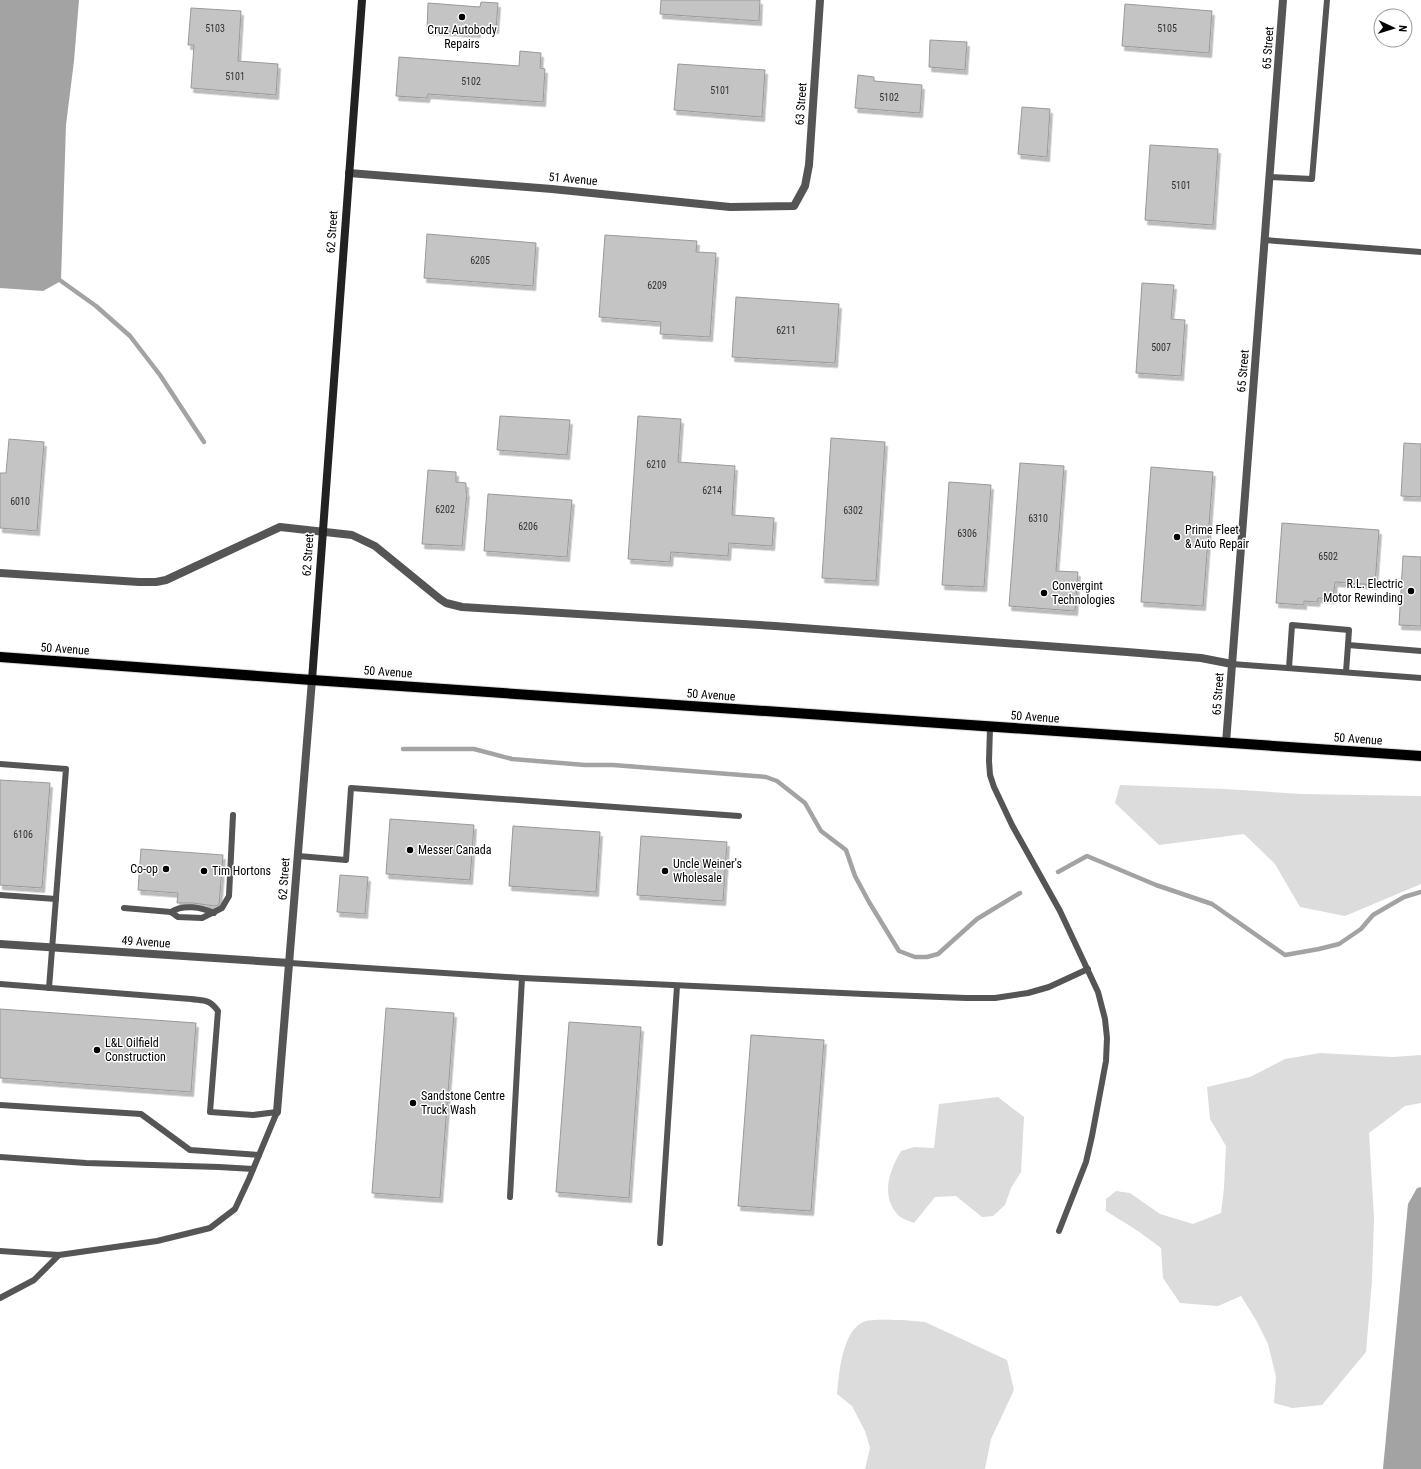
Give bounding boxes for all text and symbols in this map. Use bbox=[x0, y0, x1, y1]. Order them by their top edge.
north arrow bbox=[1373, 8, 1413, 48]
marker: Cruz Autobody Repairs bbox=[457, 12, 467, 22]
house number: 5103 bbox=[205, 23, 225, 34]
place label: Cruz Autobody Repairs bbox=[427, 23, 497, 51]
house number: 5105 bbox=[1157, 23, 1177, 34]
text: N bbox=[1396, 25, 1409, 33]
street label: 65 Street bbox=[1260, 26, 1277, 70]
house number: 5101 bbox=[225, 71, 245, 82]
house number: 5102 bbox=[461, 76, 481, 87]
street label: 63 Street bbox=[793, 82, 810, 126]
house number: 5101 bbox=[710, 85, 730, 96]
house number: 5102 bbox=[879, 92, 899, 103]
street label: 51 Avenue bbox=[548, 170, 598, 188]
house number: 5101 bbox=[1171, 180, 1191, 191]
street label: 62 Street bbox=[324, 210, 341, 254]
house number: 6205 bbox=[470, 255, 490, 266]
house number: 6209 bbox=[647, 280, 667, 291]
house number: 6211 bbox=[776, 325, 796, 336]
house number: 5007 bbox=[1151, 342, 1171, 353]
street label: 65 Street bbox=[1234, 349, 1252, 393]
house number: 6210 bbox=[646, 459, 666, 470]
house number: 6214 bbox=[702, 485, 722, 496]
house number: 6010 bbox=[10, 496, 30, 507]
house number: 6202 bbox=[435, 504, 455, 515]
house number: 6302 bbox=[843, 505, 863, 516]
house number: 6310 bbox=[1028, 513, 1048, 524]
house number: 6206 bbox=[518, 521, 538, 532]
place label: Prime Fleet & Auto Repair bbox=[1185, 523, 1250, 551]
house number: 6306 bbox=[957, 528, 977, 539]
marker: Prime Fleet & Auto Repair bbox=[1172, 532, 1182, 542]
street label: 62 Street bbox=[300, 533, 317, 577]
house number: 6502 bbox=[1318, 551, 1338, 562]
place label: R.L. Electric Motor Rewinding bbox=[1323, 577, 1403, 605]
place label: Convergint Technologies bbox=[1052, 579, 1115, 607]
marker: R.L. Electric Motor Rewinding bbox=[1406, 586, 1416, 596]
marker: Convergint Technologies bbox=[1039, 588, 1049, 598]
street label: 50 Avenue bbox=[40, 640, 90, 658]
street label: 50 Avenue bbox=[363, 663, 413, 681]
street label: 65 Street bbox=[1210, 672, 1227, 716]
street label: 50 Avenue bbox=[686, 686, 736, 704]
street label: 50 Avenue bbox=[1010, 708, 1060, 726]
street label: 50 Avenue bbox=[1333, 730, 1383, 748]
house number: 6106 bbox=[13, 829, 33, 840]
place label: Messer Canada bbox=[418, 843, 492, 857]
marker: Messer Canada bbox=[405, 845, 415, 855]
street label: 62 Street bbox=[276, 857, 293, 901]
place label: Uncle Weiner's Wholesale bbox=[673, 857, 742, 885]
place label: Co-op bbox=[130, 862, 158, 876]
marker: Co-op bbox=[161, 864, 171, 874]
place label: Tim Hortons bbox=[212, 864, 271, 878]
marker: Tim Hortons bbox=[199, 866, 209, 876]
marker: Uncle Weiner's Wholesale bbox=[660, 866, 670, 876]
street label: 49 Avenue bbox=[121, 933, 171, 951]
place label: L&L Oilfield Construction bbox=[105, 1036, 166, 1064]
marker: L&L Oilfield Construction bbox=[92, 1045, 102, 1055]
place label: Sandstone Centre Truck Wash bbox=[421, 1089, 505, 1117]
marker: Sandstone Centre Truck Wash bbox=[408, 1098, 418, 1108]

